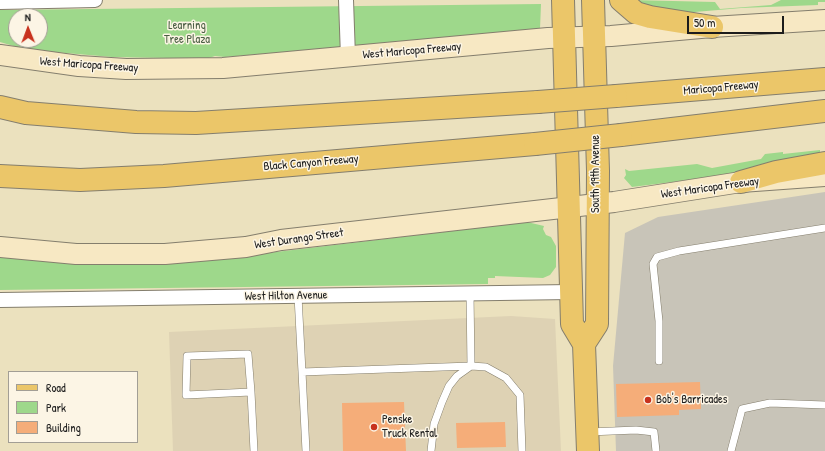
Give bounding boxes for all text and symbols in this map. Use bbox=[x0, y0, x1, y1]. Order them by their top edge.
north arrow bbox=[8, 8, 48, 48]
scale bar bbox=[689, 8, 786, 34]
text: N bbox=[25, 10, 31, 24]
text: 50 m bbox=[694, 14, 715, 31]
park label: Learning Tree Plaza bbox=[164, 19, 210, 47]
street label: West Maricopa Freeway bbox=[362, 40, 462, 62]
street label: West Maricopa Freeway bbox=[39, 54, 139, 76]
street label: Maricopa Freeway bbox=[683, 78, 759, 98]
street label: South 19th Avenue bbox=[589, 135, 603, 213]
street label: Black Canyon Freeway bbox=[263, 152, 359, 174]
street label: West Maricopa Freeway bbox=[660, 174, 760, 202]
street label: West Durango Street bbox=[254, 226, 344, 252]
street label: West Hilton Avenue bbox=[245, 288, 327, 304]
legend bbox=[8, 371, 138, 443]
text: Road bbox=[46, 379, 66, 396]
place label: Bob's Barricades bbox=[656, 393, 727, 407]
marker: Bob's Barricades bbox=[643, 395, 653, 405]
text: Park bbox=[46, 399, 66, 416]
place label: Penske Truck Rental bbox=[382, 413, 437, 441]
text: Building bbox=[46, 419, 81, 436]
marker: Penske Truck Rental bbox=[369, 422, 379, 432]

